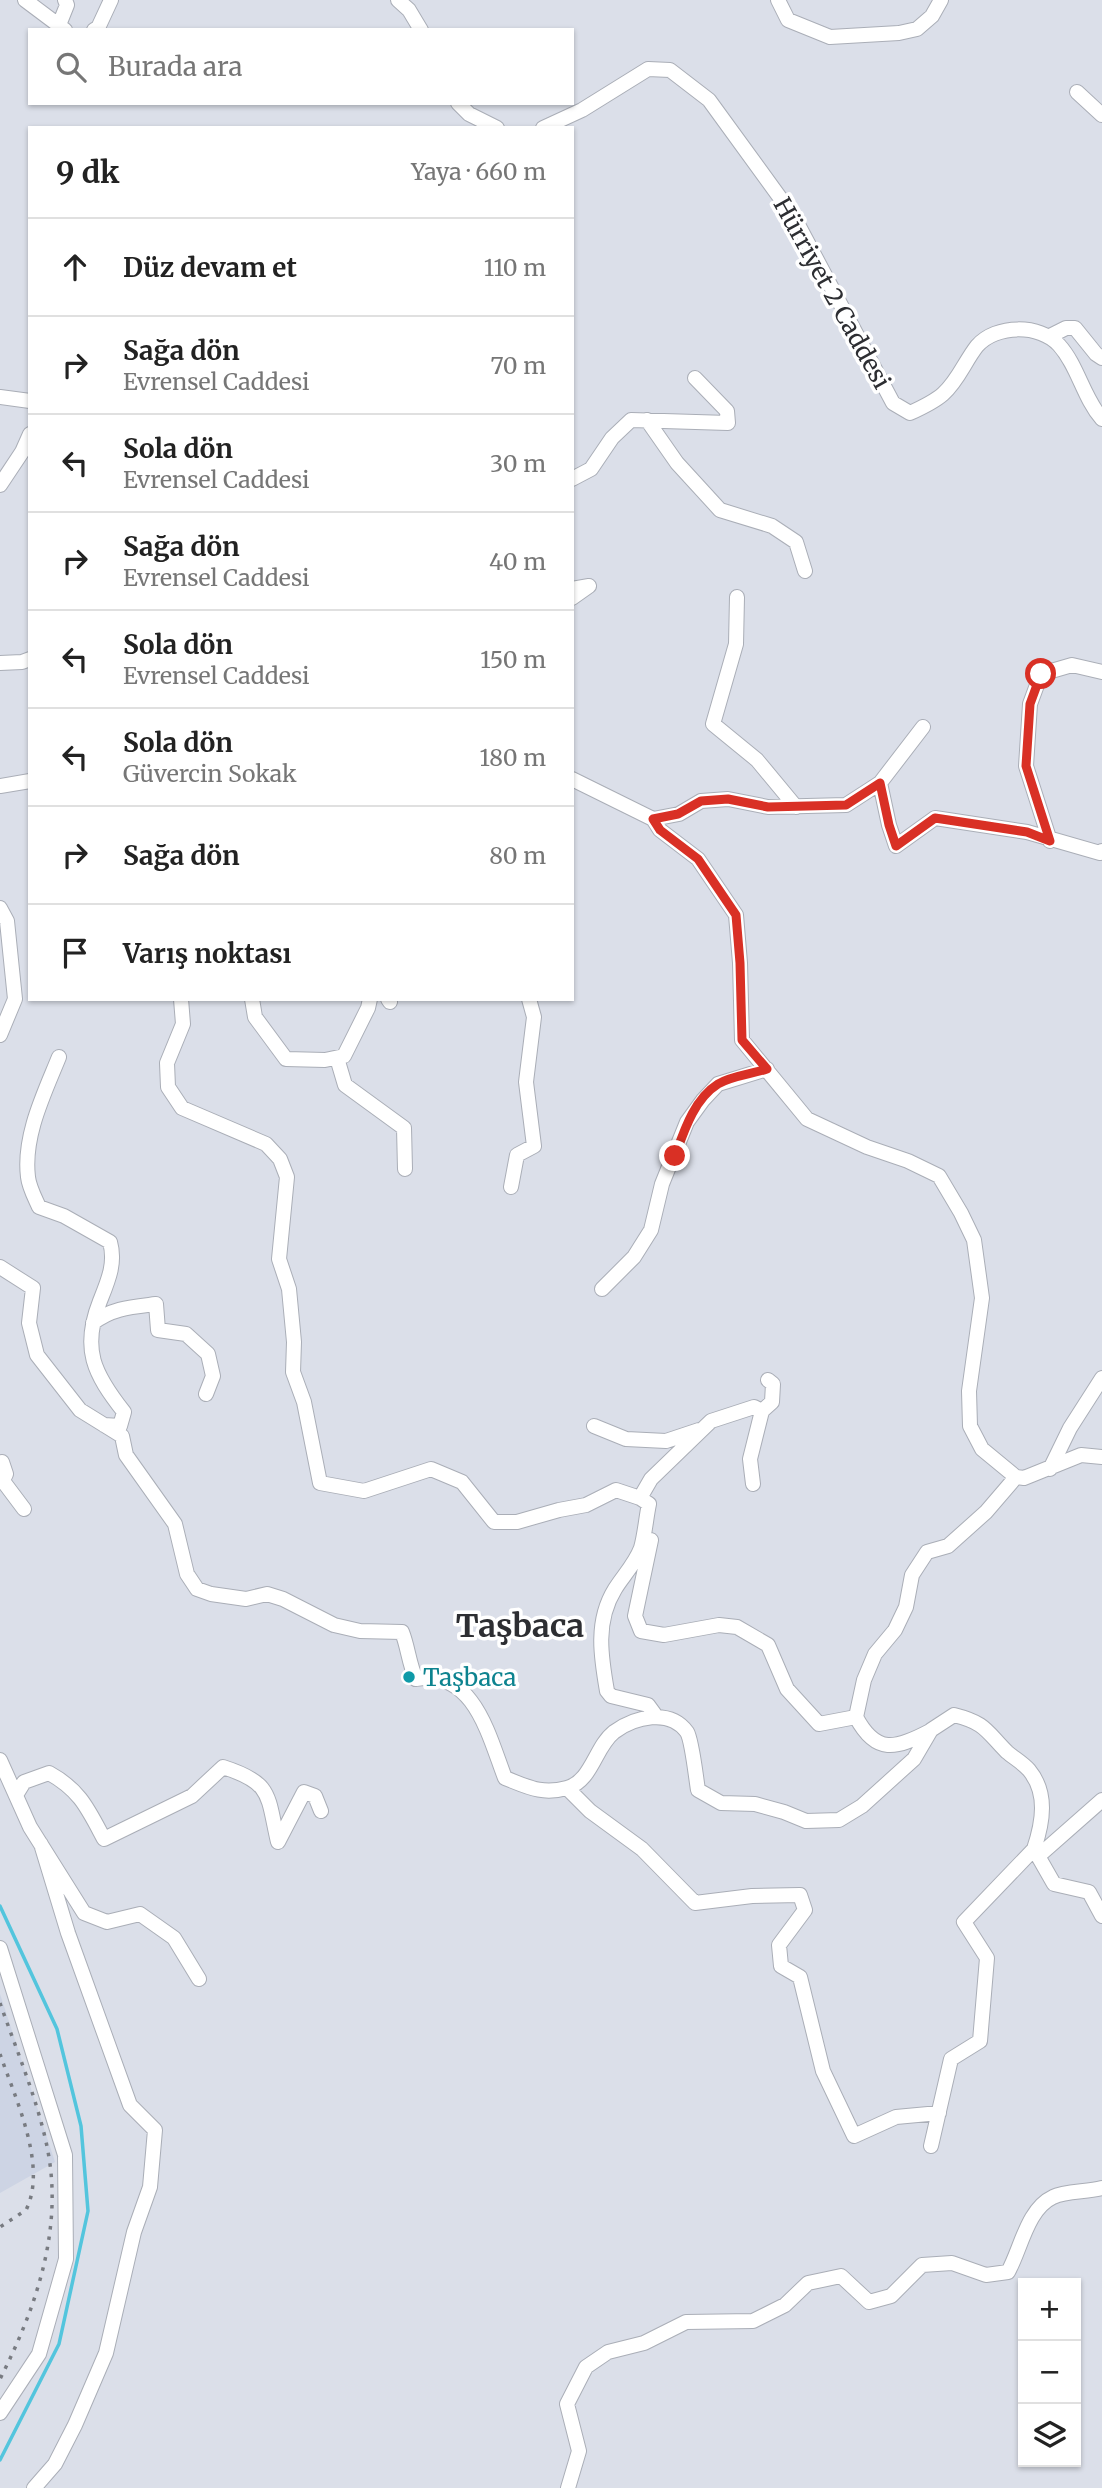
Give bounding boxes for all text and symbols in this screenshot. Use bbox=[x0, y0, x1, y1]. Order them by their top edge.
search box bbox=[28, 28, 574, 105]
icon: search bbox=[52, 48, 90, 86]
text: Burada ara bbox=[108, 50, 242, 83]
text: 9 dk bbox=[56, 153, 120, 191]
text: Yaya · 660 m bbox=[411, 157, 546, 186]
street label: Hürriyet 2 Caddesi bbox=[767, 192, 898, 394]
icon: ahead bbox=[56, 248, 94, 286]
text: Düz devam et bbox=[123, 251, 297, 284]
text: 110 m bbox=[484, 253, 546, 282]
text: Sağa dön bbox=[123, 334, 240, 367]
icon: right bbox=[56, 346, 94, 384]
text: 70 m bbox=[490, 351, 546, 380]
text: Evrensel Caddesi bbox=[123, 367, 309, 396]
text: Sola dön bbox=[123, 432, 233, 465]
icon: left bbox=[56, 444, 94, 482]
text: 30 m bbox=[490, 449, 546, 478]
text: Evrensel Caddesi bbox=[123, 465, 309, 494]
text: Sağa dön bbox=[123, 530, 240, 563]
icon: right bbox=[56, 542, 94, 580]
text: 40 m bbox=[489, 547, 546, 576]
text: Evrensel Caddesi bbox=[123, 563, 309, 592]
text: Sola dön bbox=[123, 628, 233, 661]
icon: left bbox=[56, 640, 94, 678]
text: 150 m bbox=[480, 645, 546, 674]
route start bbox=[1025, 658, 1056, 689]
text: Evrensel Caddesi bbox=[123, 661, 309, 690]
text: Sola dön bbox=[123, 726, 233, 759]
icon: left bbox=[56, 738, 94, 776]
text: 180 m bbox=[480, 743, 546, 772]
text: Güvercin Sokak bbox=[123, 759, 297, 788]
icon: right bbox=[56, 836, 94, 874]
text: Sağa dön bbox=[123, 839, 240, 872]
text: 80 m bbox=[489, 841, 546, 870]
icon: arrive bbox=[56, 934, 94, 972]
text: Varış noktası bbox=[123, 937, 291, 970]
route end bbox=[659, 1140, 690, 1171]
district label: Taşbaca bbox=[456, 1606, 584, 1646]
place label: Taşbaca bbox=[423, 1662, 516, 1693]
marker: Taşbaca bbox=[401, 1669, 417, 1685]
map controls bbox=[1018, 2278, 1081, 2467]
button: + bbox=[1018, 2278, 1081, 2341]
button: − bbox=[1018, 2341, 1081, 2404]
button: layers bbox=[1018, 2404, 1081, 2467]

